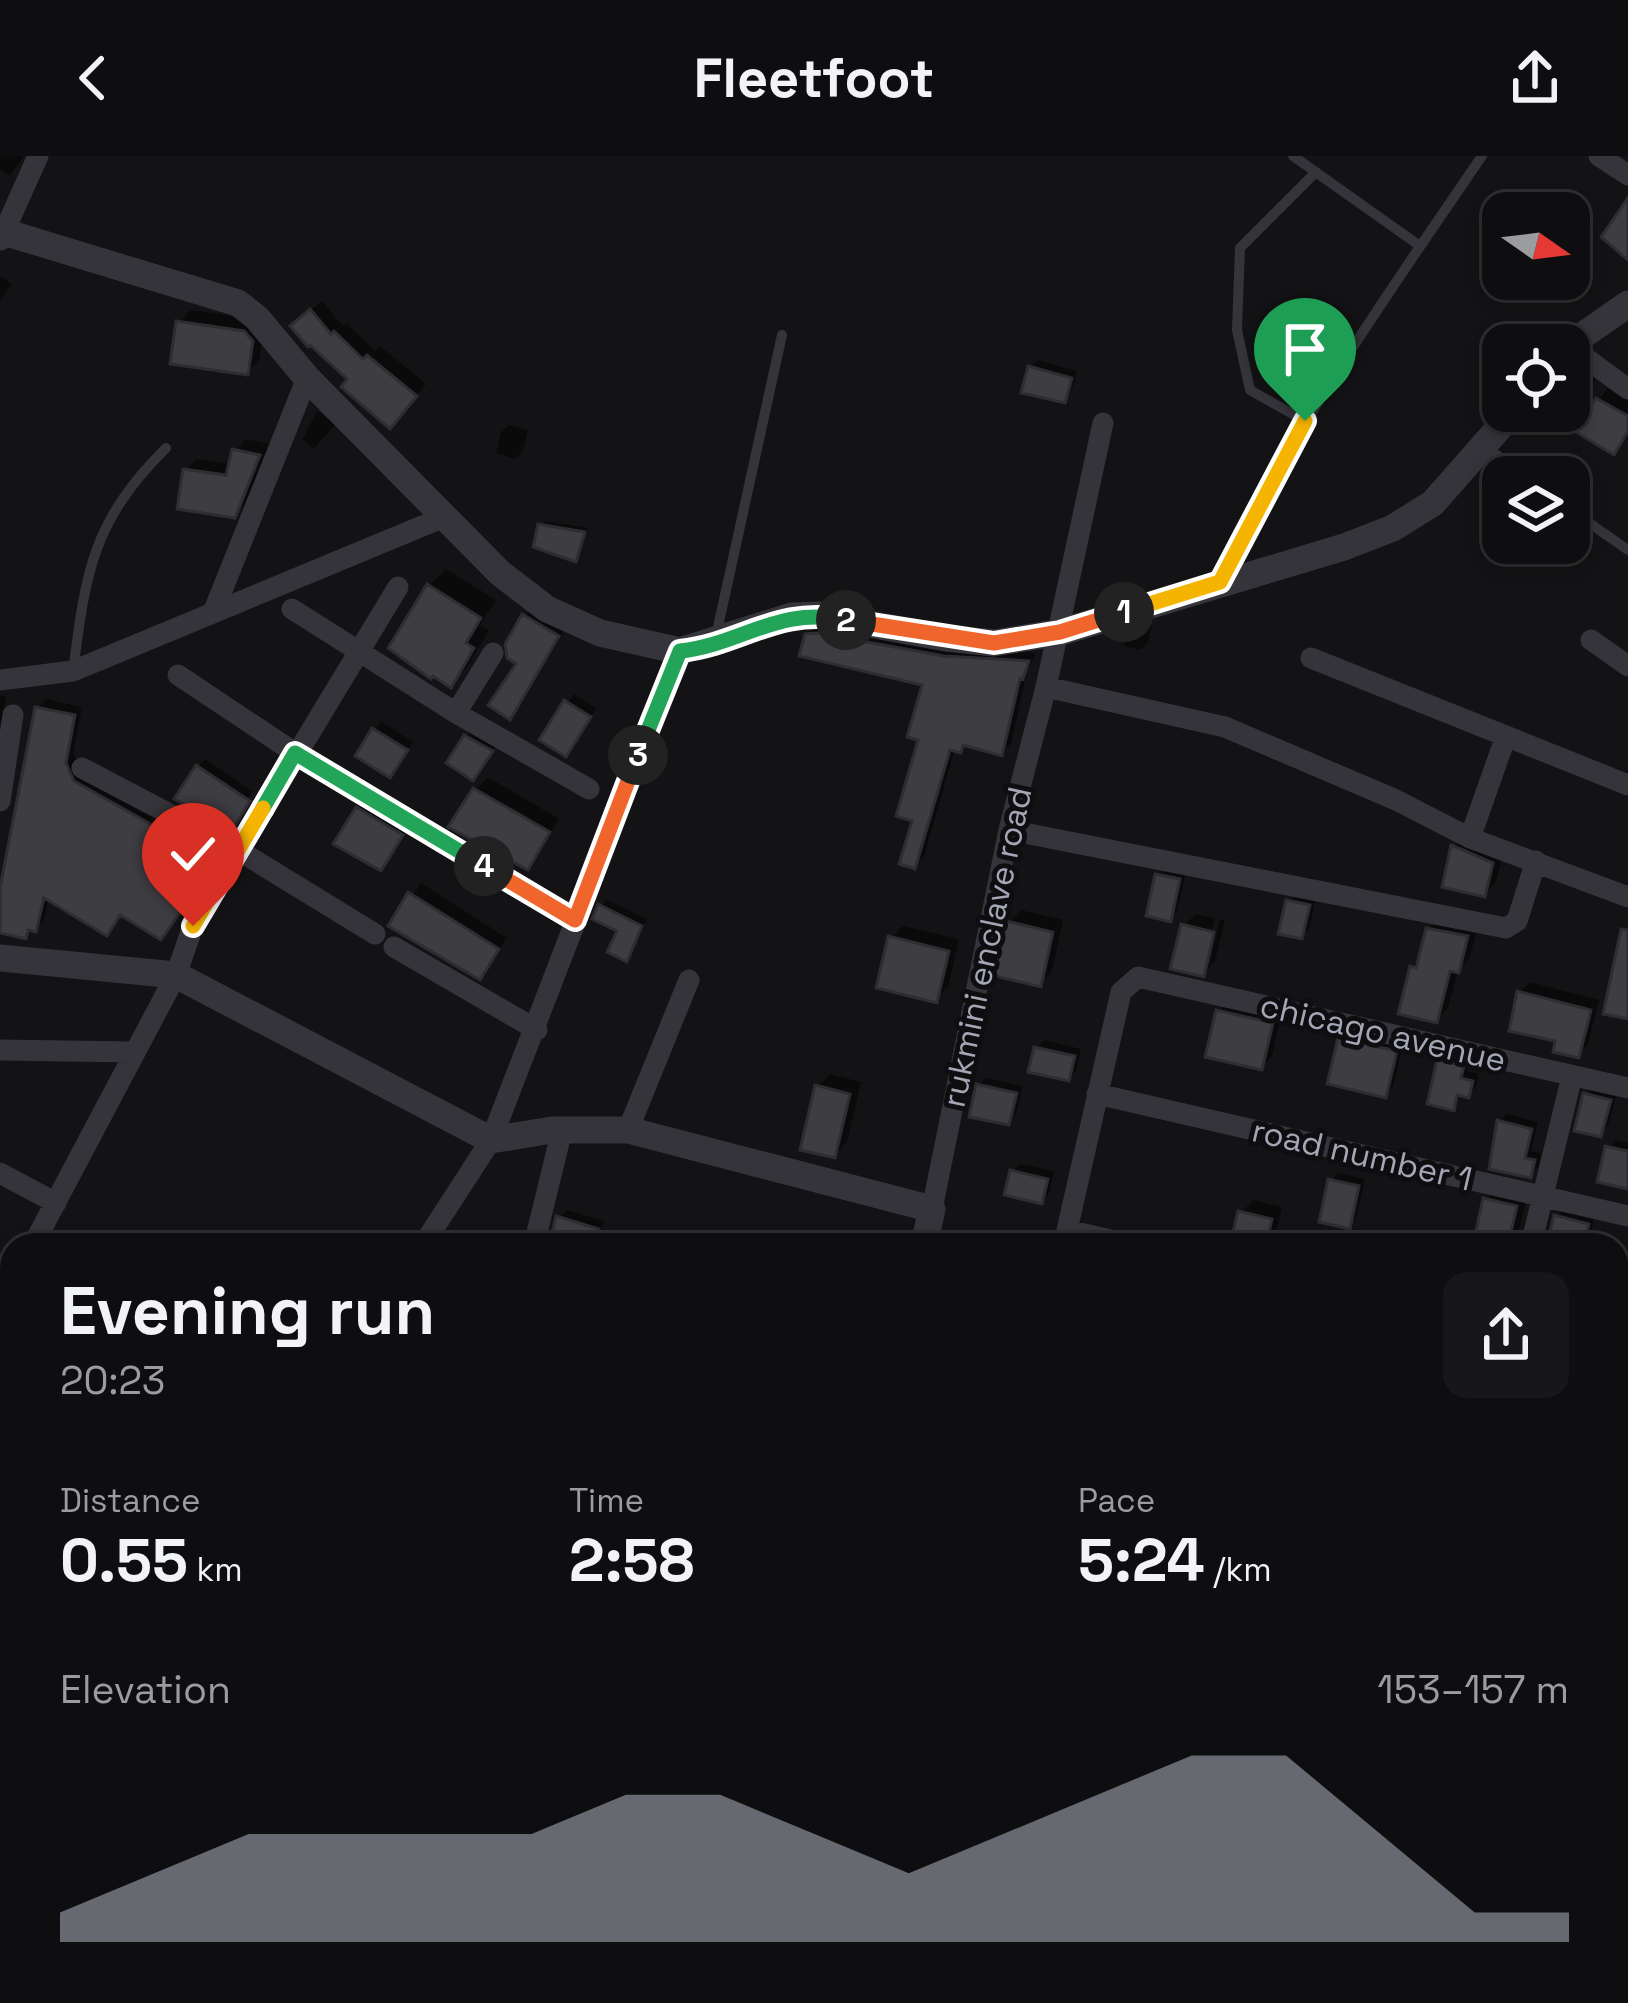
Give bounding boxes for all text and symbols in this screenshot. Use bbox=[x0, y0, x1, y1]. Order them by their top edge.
text: Fleetfoot bbox=[694, 44, 934, 113]
icon: back bbox=[60, 45, 126, 111]
icon: share bbox=[1502, 45, 1568, 111]
north arrow bbox=[1482, 192, 1590, 300]
map controls bbox=[1482, 192, 1590, 564]
pin bbox=[1254, 298, 1356, 421]
icon: arrive bbox=[1272, 316, 1338, 382]
button: locate bbox=[1482, 324, 1590, 432]
button: layers bbox=[1482, 456, 1590, 564]
pin: 1 bbox=[1094, 582, 1154, 642]
pin: 2 bbox=[816, 590, 876, 650]
text: 1 bbox=[1117, 591, 1131, 633]
text: 2 bbox=[836, 599, 856, 641]
pin: 3 bbox=[608, 725, 668, 785]
text: 3 bbox=[628, 734, 648, 776]
street label: rukmini enclave road bbox=[933, 783, 1041, 1111]
pin bbox=[142, 803, 244, 926]
icon: check bbox=[160, 821, 226, 887]
pin: 4 bbox=[454, 836, 514, 896]
text: 4 bbox=[474, 845, 495, 887]
street label: chicago avenue bbox=[1256, 984, 1510, 1082]
street label: road number 1 bbox=[1248, 1109, 1476, 1201]
text: Evening run bbox=[60, 1269, 435, 1353]
button: share bbox=[1443, 1272, 1569, 1398]
text: 20:23 bbox=[60, 1356, 165, 1405]
text: Distance bbox=[60, 1480, 201, 1522]
text: Time bbox=[569, 1480, 644, 1522]
text: Pace bbox=[1078, 1480, 1155, 1522]
text: 0.55 bbox=[60, 1522, 188, 1599]
text: 2:58 bbox=[569, 1522, 695, 1599]
text: 5:24 bbox=[1078, 1522, 1205, 1599]
text: km bbox=[188, 1549, 243, 1591]
text: /km bbox=[1205, 1549, 1272, 1591]
text: Elevation bbox=[60, 1665, 231, 1714]
text: 153–157 m bbox=[1377, 1665, 1569, 1714]

